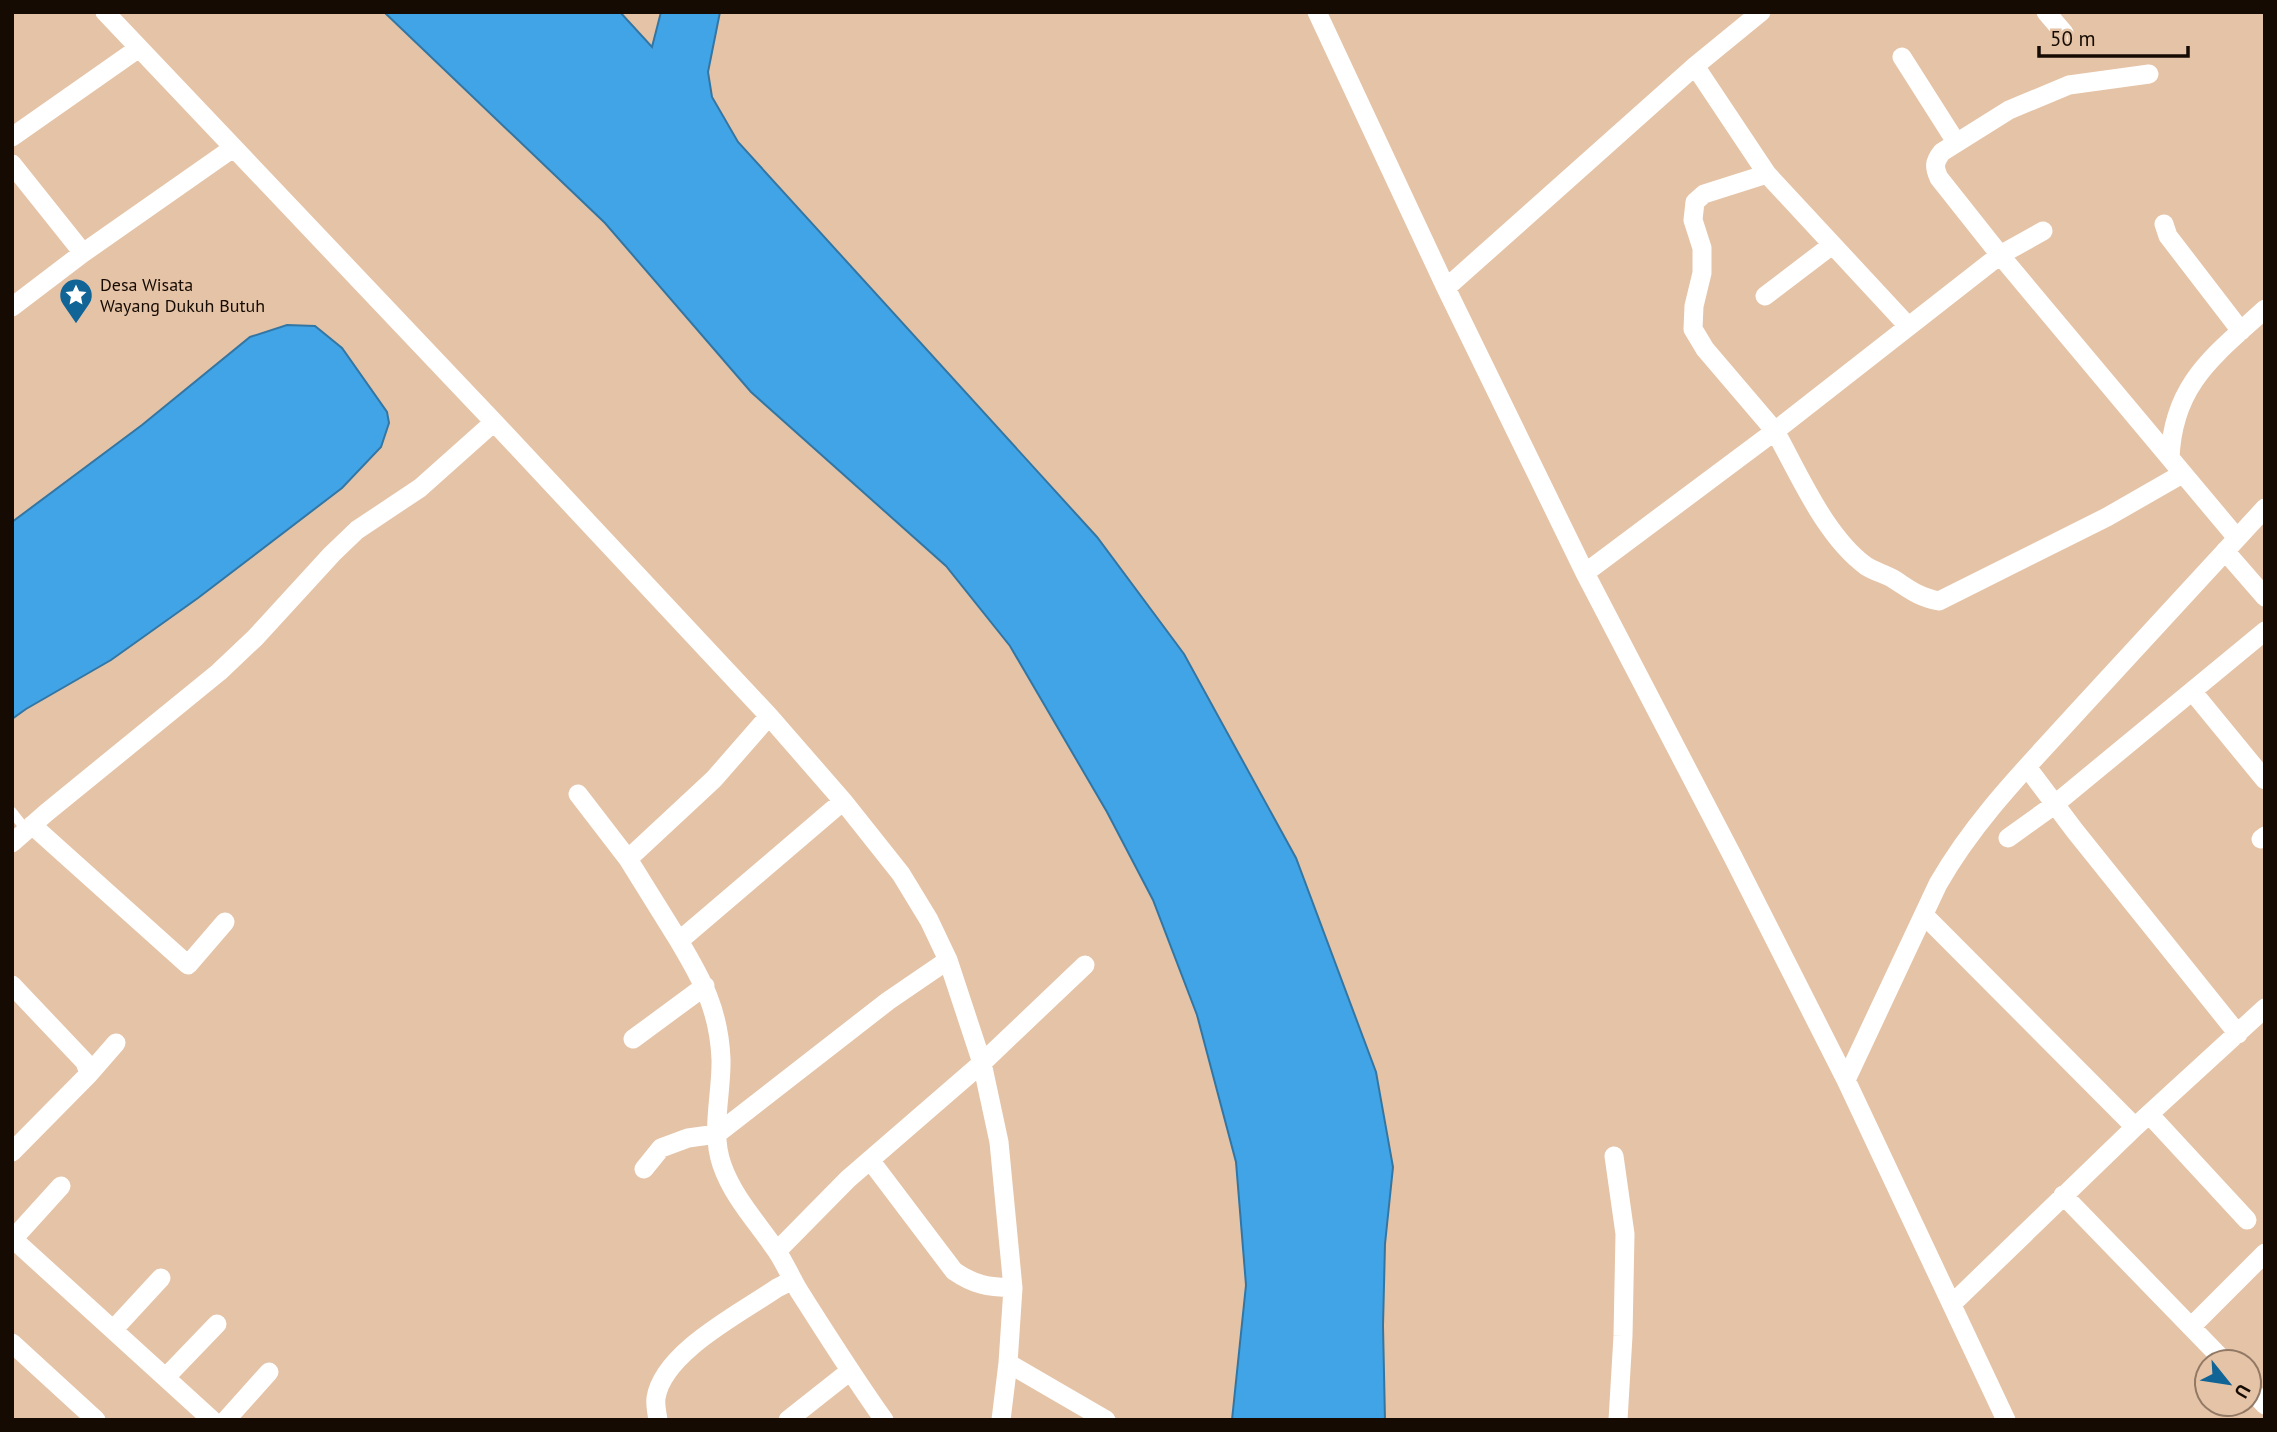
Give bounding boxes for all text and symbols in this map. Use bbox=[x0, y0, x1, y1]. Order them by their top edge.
scale bar bbox=[2039, 14, 2188, 58]
text: 50 m bbox=[2050, 25, 2096, 52]
place label: Desa Wisata Wayang Dukuh Butuh bbox=[100, 273, 265, 317]
place icon: Desa Wisata Wayang Dukuh Butuh bbox=[57, 276, 95, 325]
north arrow bbox=[2193, 1348, 2263, 1418]
text: U bbox=[2229, 1380, 2256, 1403]

